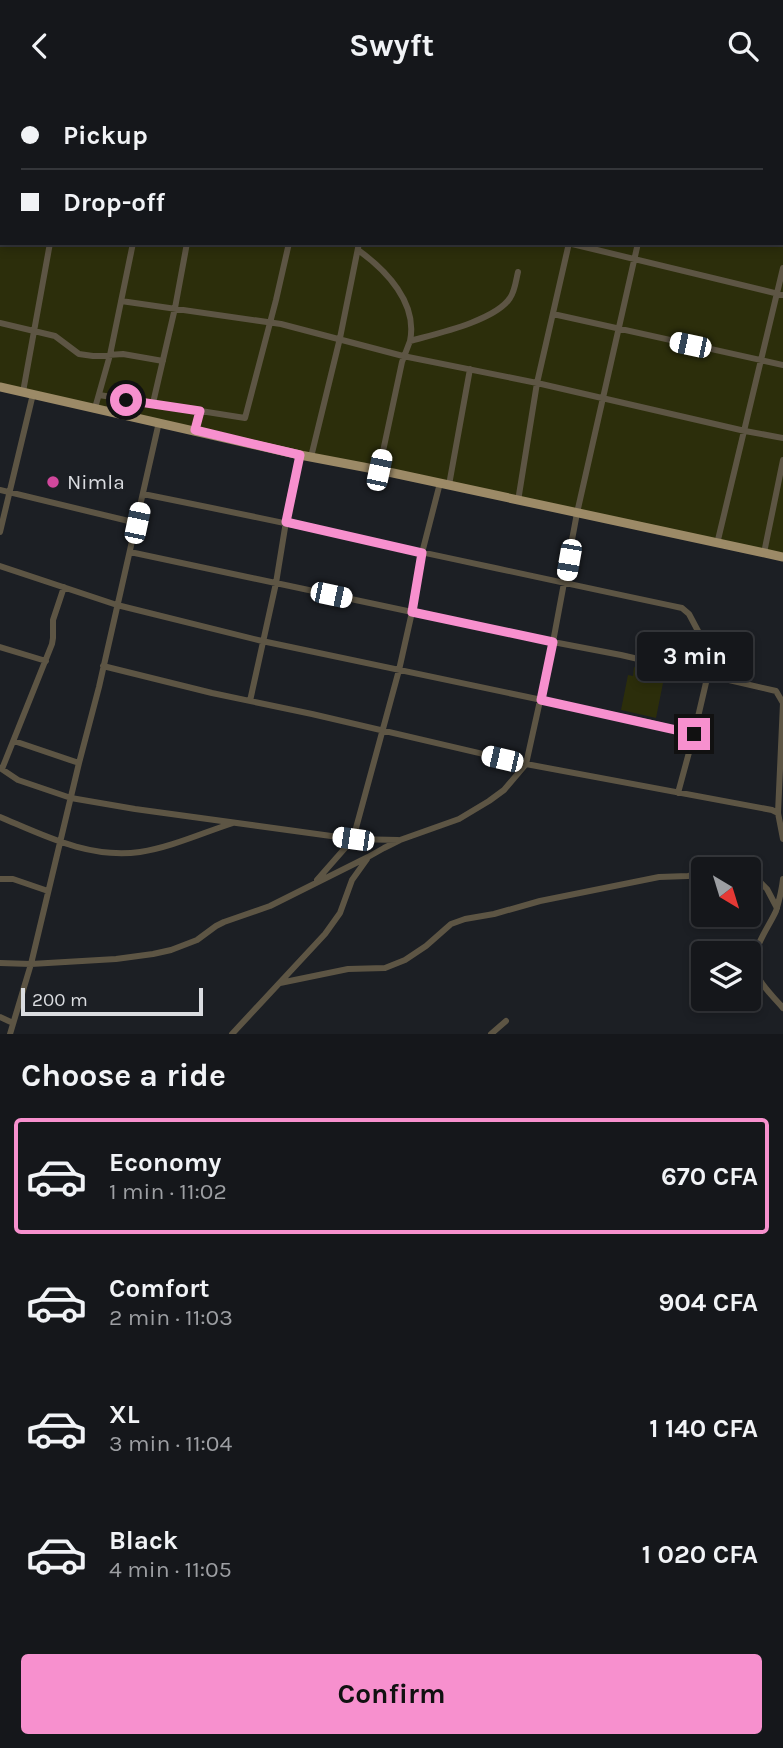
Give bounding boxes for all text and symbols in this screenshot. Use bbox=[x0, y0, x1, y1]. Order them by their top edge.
icon: back bbox=[21, 27, 59, 65]
text: Swyft bbox=[349, 27, 434, 64]
icon: search bbox=[724, 27, 762, 65]
text: Pickup bbox=[63, 120, 148, 151]
text: Drop-off bbox=[63, 187, 165, 218]
car bbox=[668, 330, 713, 360]
route start bbox=[110, 384, 142, 416]
car bbox=[365, 447, 394, 493]
place label: Nimla bbox=[67, 470, 125, 494]
marker: Nimla bbox=[45, 474, 61, 490]
car bbox=[123, 500, 152, 546]
car bbox=[556, 537, 583, 583]
car bbox=[309, 580, 354, 610]
callout: 3 min bbox=[636, 633, 752, 681]
text: 3 min bbox=[663, 643, 727, 670]
route end bbox=[678, 718, 710, 750]
car bbox=[480, 744, 525, 774]
car bbox=[331, 826, 376, 852]
north arrow bbox=[691, 857, 761, 927]
map controls bbox=[691, 857, 761, 1011]
button: layers bbox=[691, 941, 761, 1011]
scale bar bbox=[21, 985, 203, 1017]
text: 200 m bbox=[32, 989, 88, 1011]
text: Choose a ride bbox=[21, 1057, 226, 1094]
icon: car bbox=[25, 1145, 88, 1208]
text: Economy bbox=[109, 1147, 221, 1178]
text: 670 CFA bbox=[661, 1161, 758, 1192]
text: 1 min · 11:02 bbox=[109, 1178, 227, 1205]
icon: car bbox=[25, 1271, 88, 1334]
text: Comfort bbox=[109, 1273, 210, 1304]
text: 904 CFA bbox=[658, 1287, 758, 1318]
text: 2 min · 11:03 bbox=[109, 1304, 233, 1331]
icon: car bbox=[25, 1397, 88, 1460]
text: XL bbox=[109, 1399, 140, 1430]
text: 1 140 CFA bbox=[649, 1413, 758, 1444]
text: 3 min · 11:04 bbox=[109, 1430, 232, 1457]
icon: car bbox=[25, 1523, 88, 1586]
text: Black bbox=[109, 1525, 178, 1556]
text: 1 020 CFA bbox=[642, 1539, 758, 1570]
text: 4 min · 11:05 bbox=[109, 1556, 232, 1583]
button: Confirm bbox=[21, 1654, 762, 1734]

